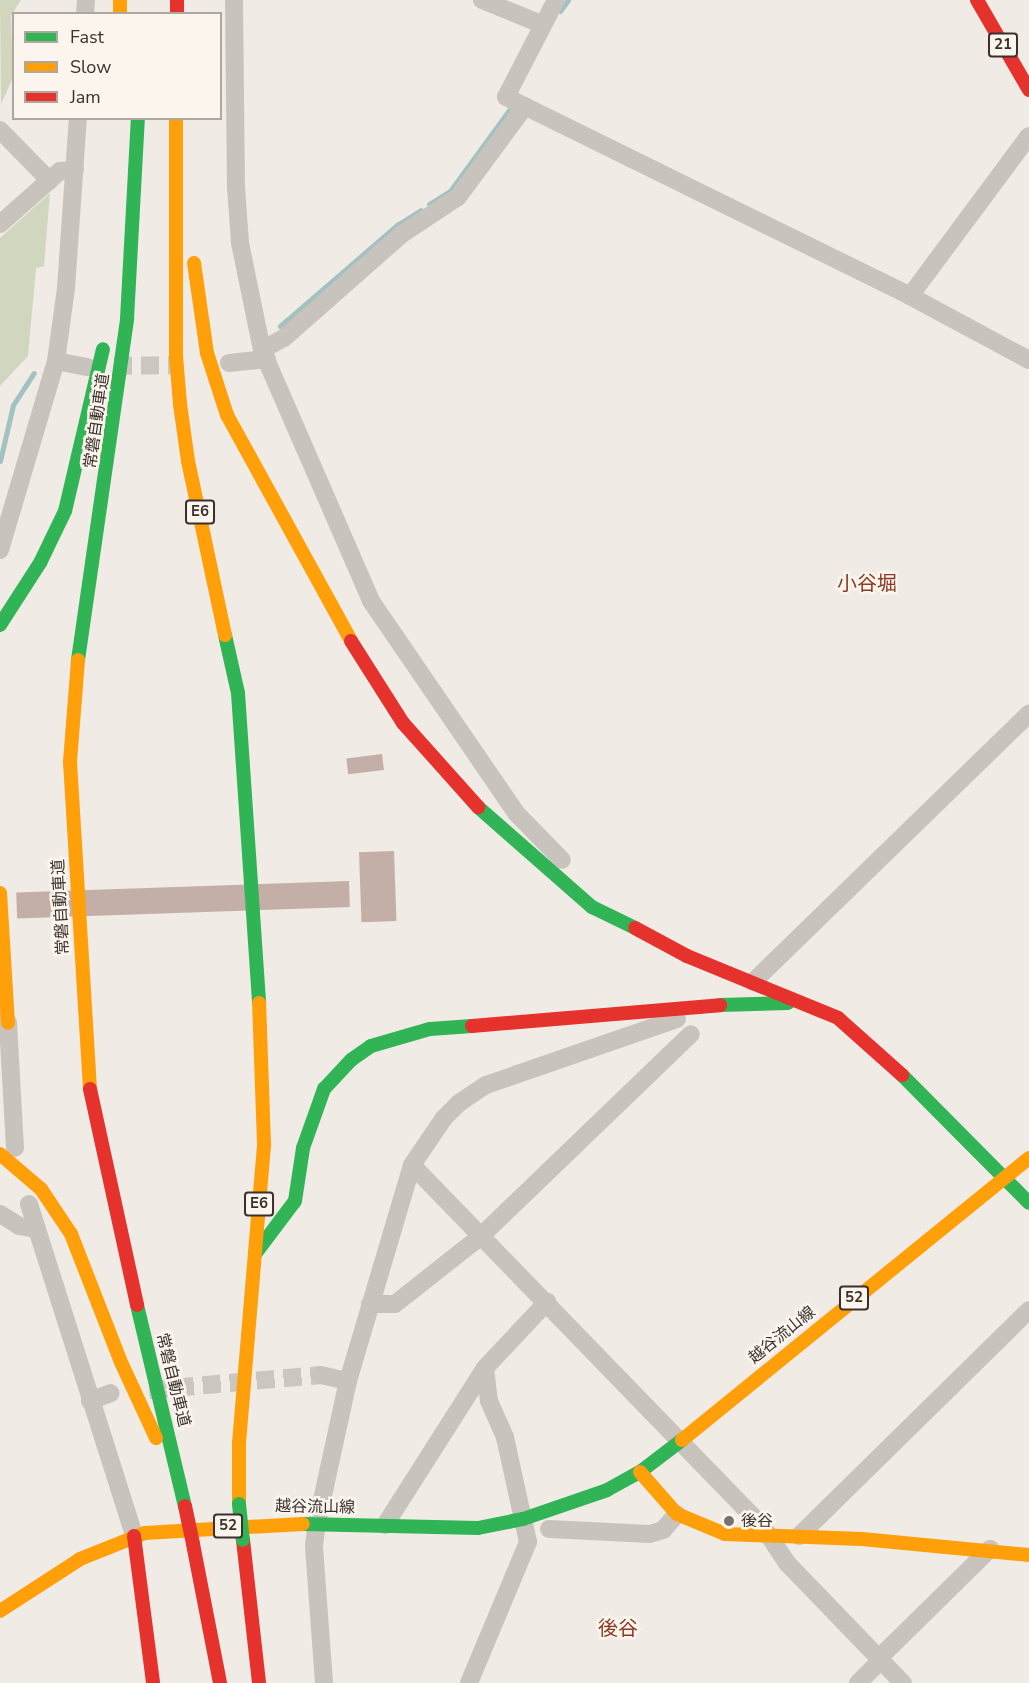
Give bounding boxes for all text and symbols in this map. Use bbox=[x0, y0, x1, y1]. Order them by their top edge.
legend bbox=[12, 12, 222, 120]
text: Fast bbox=[70, 25, 104, 49]
road number: 21 bbox=[988, 33, 1018, 57]
text: Slow bbox=[70, 55, 111, 79]
text: Jam bbox=[70, 85, 101, 109]
street label: 常磐自動車道 bbox=[81, 372, 113, 470]
road number: E6 bbox=[185, 500, 215, 524]
district label: 小谷堀 bbox=[837, 571, 897, 595]
street label: 常磐自動車道 bbox=[49, 859, 73, 955]
road number: E6 bbox=[244, 1192, 274, 1216]
road number: 52 bbox=[839, 1286, 869, 1310]
street label: 越谷流山線 bbox=[745, 1302, 819, 1368]
street label: 常磐自動車道 bbox=[152, 1331, 194, 1429]
street label: 越谷流山線 bbox=[275, 1497, 355, 1517]
place label: 後谷 bbox=[741, 1511, 773, 1531]
road number: 52 bbox=[213, 1514, 243, 1538]
marker: 後谷 bbox=[722, 1514, 736, 1528]
district label: 後谷 bbox=[598, 1616, 638, 1640]

